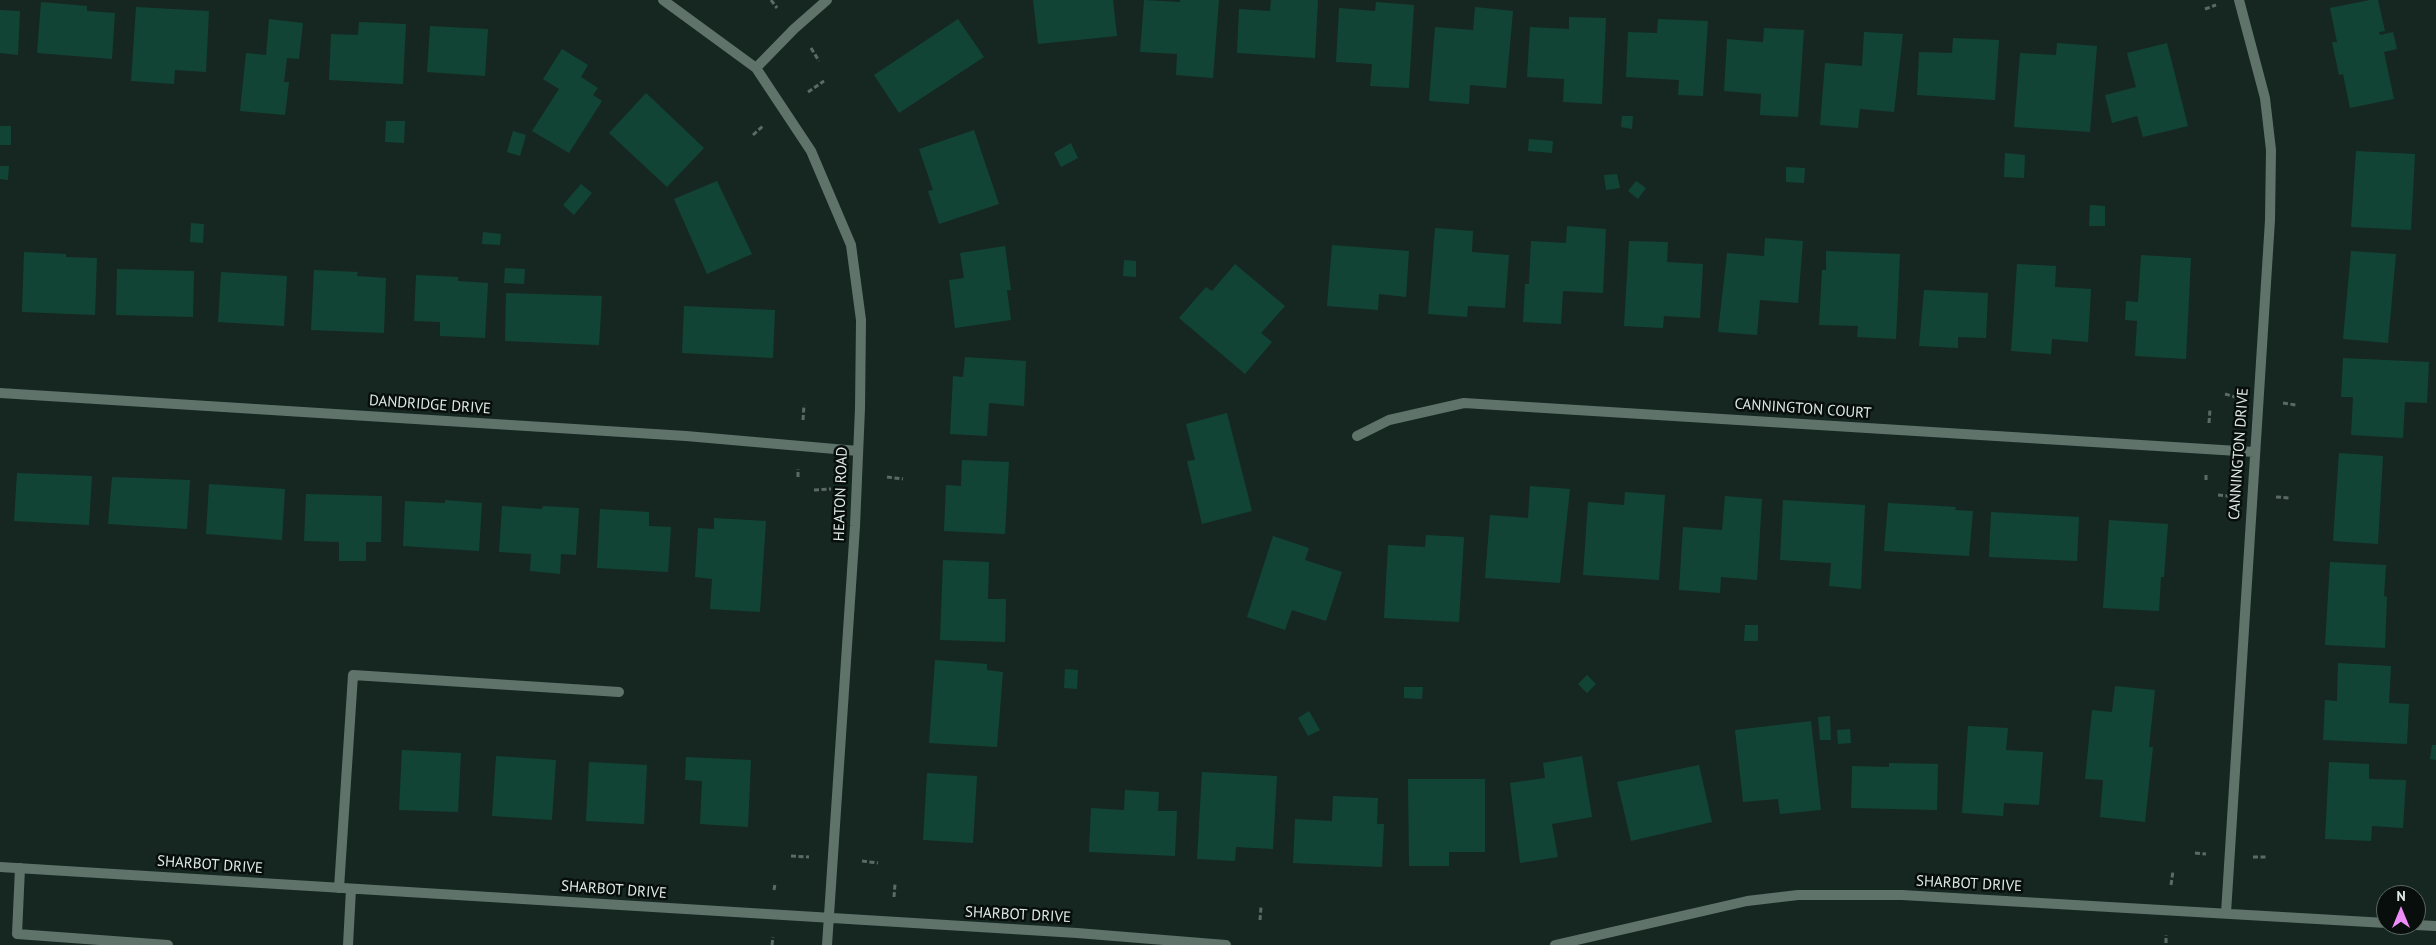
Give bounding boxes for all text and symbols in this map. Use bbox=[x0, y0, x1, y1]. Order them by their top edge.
street label: CANNINGTON DRIVE bbox=[2225, 387, 2253, 521]
street label: DANDRIDGE DRIVE bbox=[368, 392, 492, 418]
street label: CANNINGTON COURT bbox=[1734, 395, 1872, 423]
street label: HEATON ROAD bbox=[830, 446, 852, 542]
street label: SHARBOT DRIVE bbox=[156, 852, 264, 878]
street label: SHARBOT DRIVE bbox=[1916, 872, 2022, 896]
street label: SHARBOT DRIVE bbox=[560, 877, 668, 903]
north arrow bbox=[2376, 885, 2426, 935]
text: N bbox=[2396, 887, 2406, 905]
street label: SHARBOT DRIVE bbox=[965, 903, 1071, 927]

